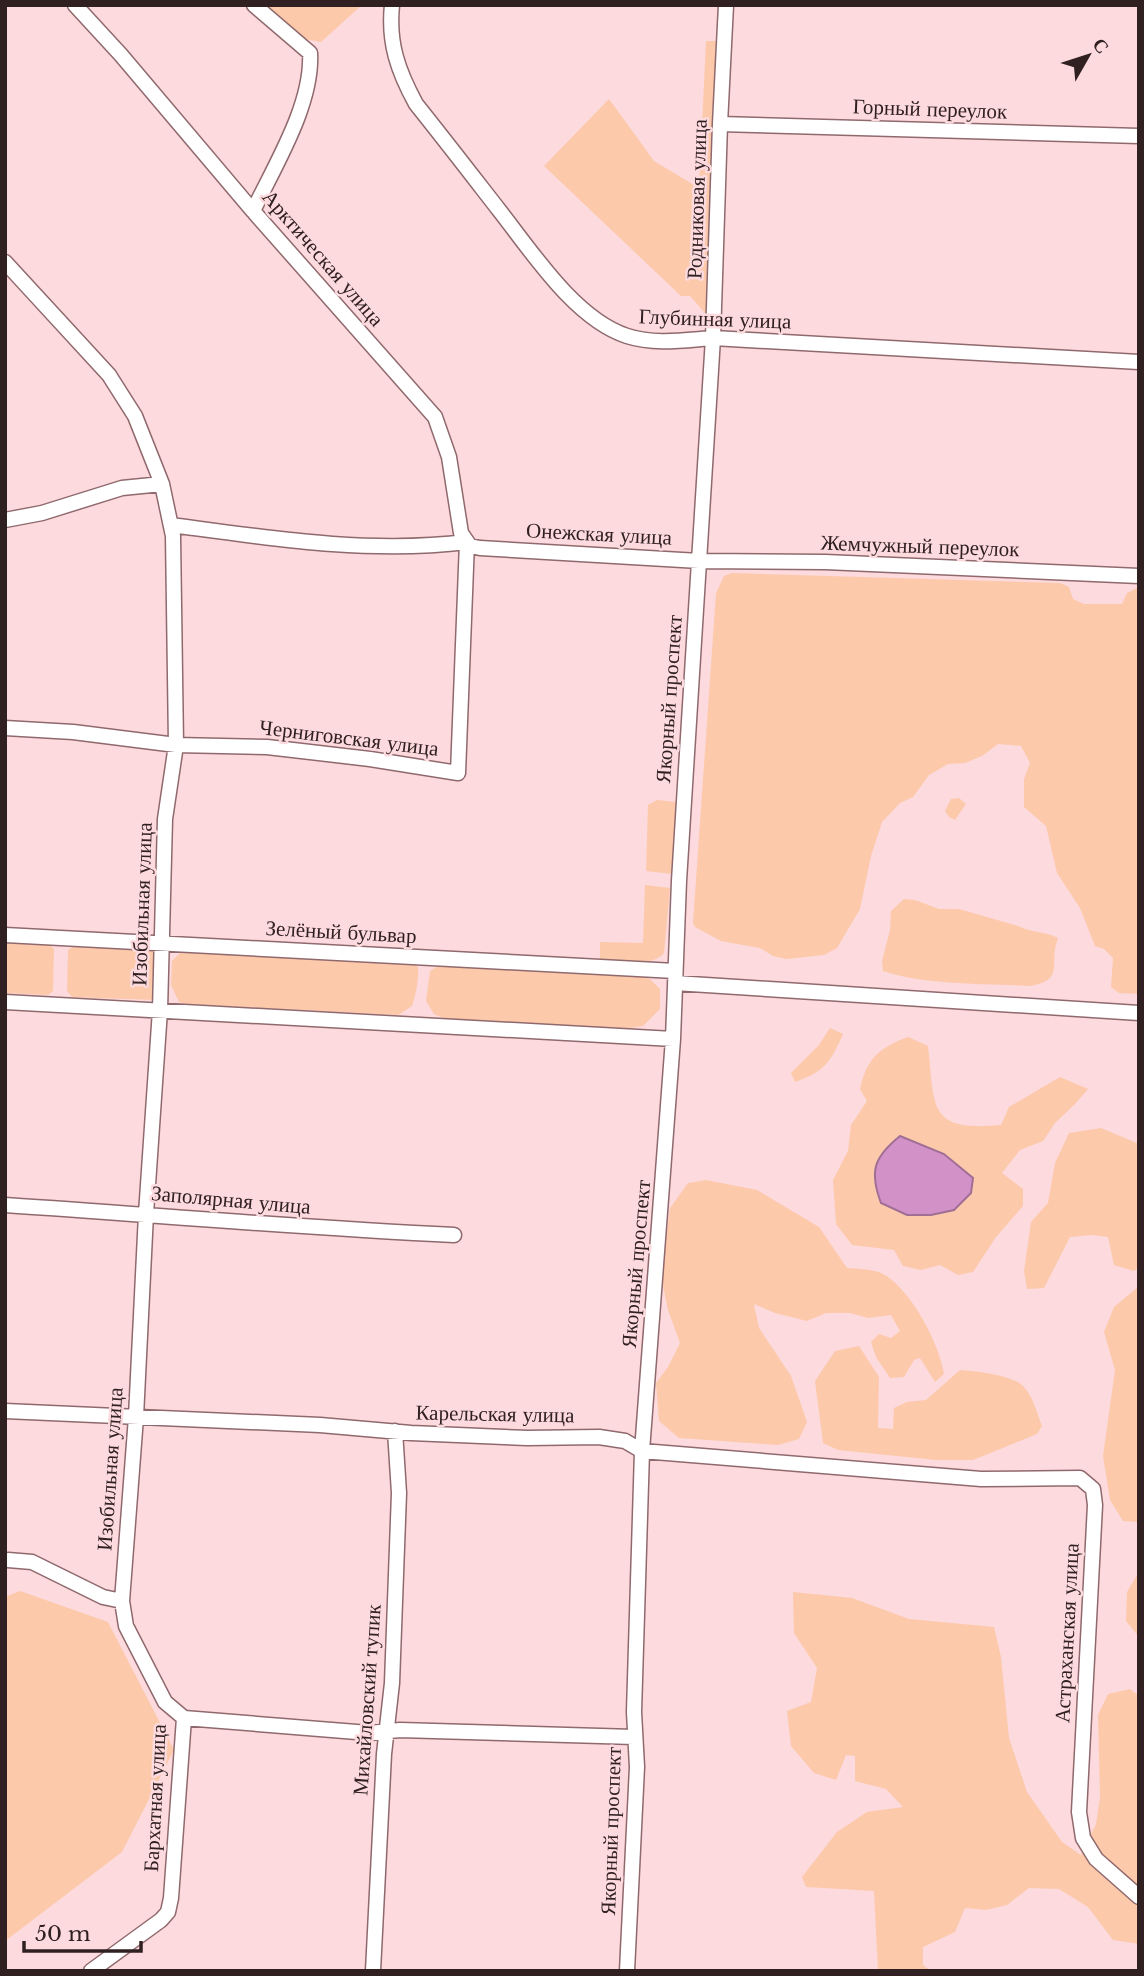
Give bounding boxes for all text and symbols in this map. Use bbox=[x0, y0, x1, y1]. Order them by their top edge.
north arrow bbox=[1053, 21, 1123, 91]
text: С bbox=[1088, 33, 1114, 58]
street label: Горный переулок bbox=[852, 93, 1008, 125]
street label: Родниковая улица bbox=[681, 118, 713, 280]
street label: Арктическая улица bbox=[257, 184, 390, 332]
street label: Глубинная улица bbox=[638, 303, 792, 335]
street label: Онежская улица bbox=[525, 517, 673, 551]
street label: Жемчужный переулок bbox=[820, 530, 1021, 562]
street label: Якорный проспект bbox=[650, 614, 688, 784]
street label: Черниговская улица bbox=[258, 714, 441, 762]
street label: Изобильная улица bbox=[126, 821, 158, 986]
street label: Зелёный бульвар bbox=[265, 915, 417, 949]
street label: Якорный проспект bbox=[616, 1179, 656, 1349]
street label: Заполярная улица bbox=[150, 1180, 312, 1220]
street label: Изобильная улица bbox=[91, 1386, 129, 1552]
street label: Карельская улица bbox=[415, 1400, 575, 1428]
street label: Астраханская улица bbox=[1049, 1542, 1085, 1724]
street label: Михайловский тупик bbox=[347, 1603, 387, 1796]
street label: Бархатная улица bbox=[138, 1723, 172, 1873]
street label: Якорный проспект bbox=[595, 1746, 627, 1916]
scale bar bbox=[24, 1910, 142, 1954]
text: 50 m bbox=[35, 1921, 91, 1947]

